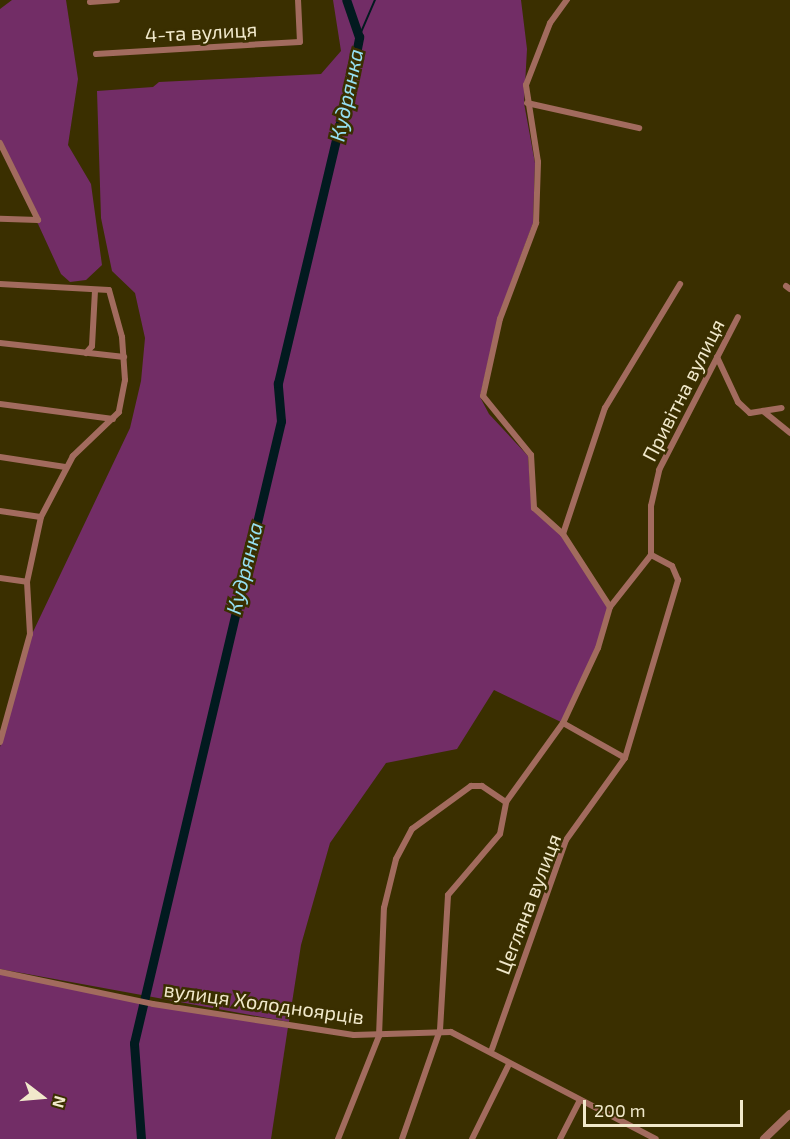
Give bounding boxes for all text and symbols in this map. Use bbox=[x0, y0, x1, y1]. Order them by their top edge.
street label: 4-та вулиця bbox=[144, 17, 258, 47]
water label: Кудрянка bbox=[324, 46, 368, 144]
street label: Привітна вулиця bbox=[637, 315, 729, 465]
water label: Кудрянка bbox=[220, 519, 268, 617]
street label: Цегляна вулиця bbox=[490, 830, 566, 978]
street label: вулиця Холодноярців bbox=[162, 977, 366, 1029]
north arrow bbox=[12, 1067, 72, 1127]
scale bar bbox=[586, 1088, 746, 1126]
text: N bbox=[49, 1094, 71, 1110]
text: 200 m bbox=[594, 1099, 646, 1121]

